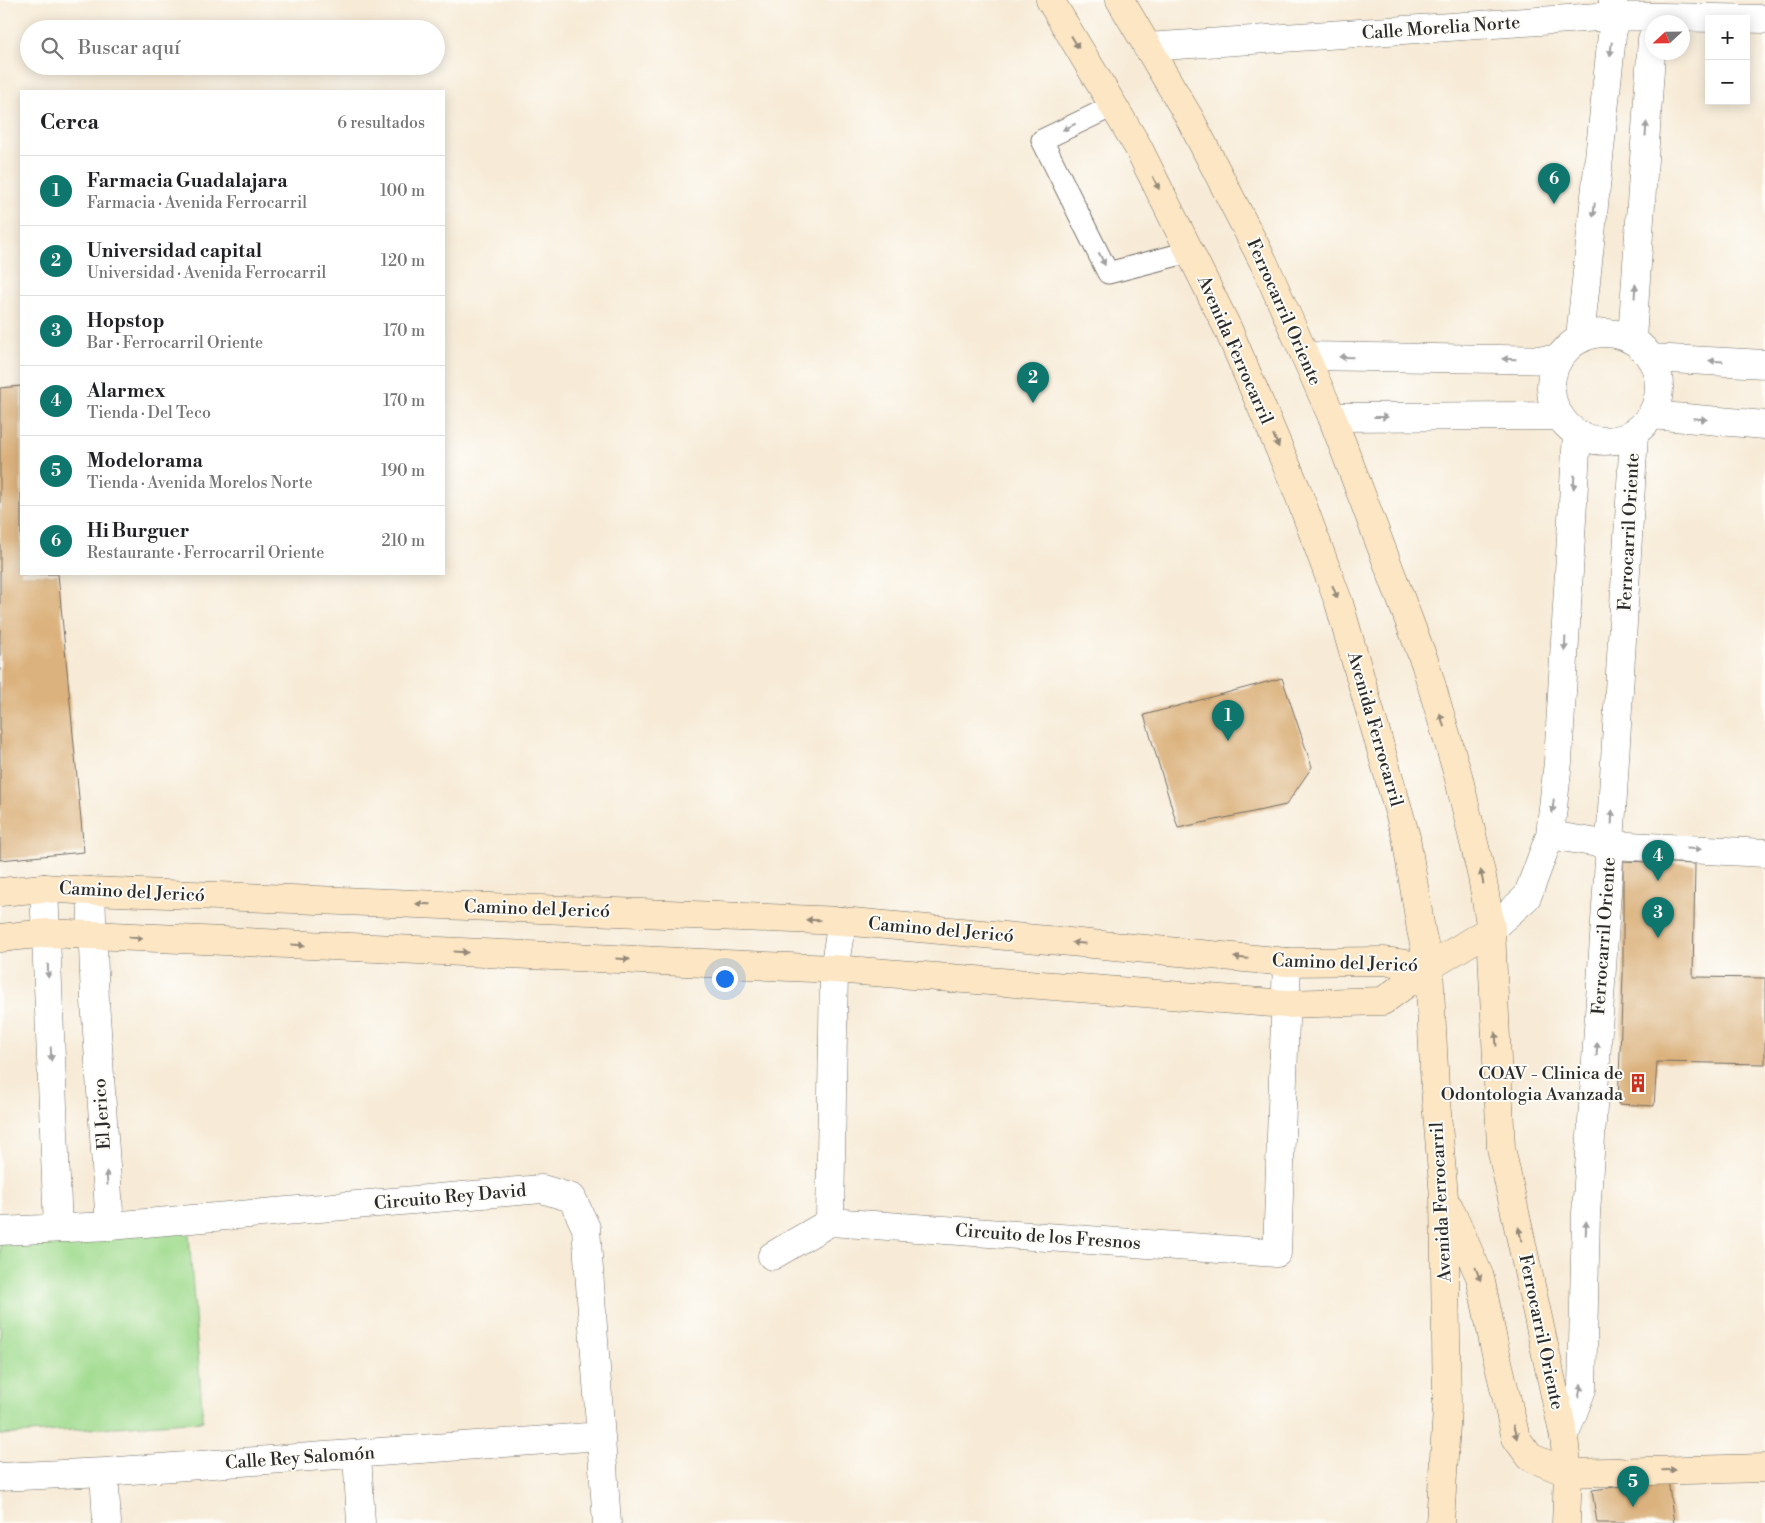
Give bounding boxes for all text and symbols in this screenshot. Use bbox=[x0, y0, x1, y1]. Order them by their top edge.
street label: Calle Morelia Norte bbox=[1361, 11, 1521, 45]
north arrow bbox=[1645, 15, 1690, 60]
map controls bbox=[1705, 15, 1750, 105]
button: + bbox=[1705, 15, 1750, 60]
search box bbox=[20, 20, 445, 75]
icon: search bbox=[38, 34, 66, 62]
one-way arrow bbox=[1070, 35, 1079, 48]
text: Buscar aquí bbox=[78, 36, 180, 60]
one-way arrow bbox=[1607, 41, 1615, 57]
button: − bbox=[1705, 60, 1750, 105]
text: Cerca bbox=[40, 110, 99, 136]
text: 6 resultados bbox=[337, 113, 425, 133]
one-way arrow bbox=[1643, 120, 1651, 136]
one-way arrow bbox=[1062, 124, 1076, 132]
pin: 6 bbox=[1538, 163, 1570, 204]
text: Farmacia Guadalajara bbox=[87, 169, 288, 193]
one-way arrow bbox=[1152, 176, 1160, 190]
text: 1 bbox=[52, 181, 60, 201]
text: 100 m bbox=[380, 181, 425, 201]
text: Farmacia · Avenida Ferrocarril bbox=[87, 193, 307, 213]
one-way arrow bbox=[1589, 202, 1597, 218]
street label: Ferrocarril Oriente bbox=[1241, 235, 1327, 389]
text: Universidad capital bbox=[87, 239, 262, 263]
text: 2 bbox=[51, 251, 61, 271]
text: 120 m bbox=[381, 251, 425, 271]
one-way arrow bbox=[1098, 252, 1106, 266]
text: Universidad · Avenida Ferrocarril bbox=[87, 263, 326, 283]
street label: Avenida Ferrocarril bbox=[1192, 271, 1278, 428]
one-way arrow bbox=[1632, 283, 1640, 299]
text: Hopstop bbox=[87, 309, 164, 333]
text: 3 bbox=[51, 321, 61, 341]
text: 170 m bbox=[383, 321, 425, 341]
text: Bar · Ferrocarril Oriente bbox=[87, 333, 263, 353]
one-way arrow bbox=[1338, 353, 1354, 361]
one-way arrow bbox=[1501, 355, 1517, 363]
one-way arrow bbox=[1708, 357, 1724, 365]
pin: 2 bbox=[1017, 362, 1049, 403]
text: Alarmex bbox=[87, 379, 166, 403]
text: 4 bbox=[51, 391, 61, 411]
text: 170 m bbox=[383, 391, 425, 411]
text: Tienda · Del Teco bbox=[87, 403, 211, 423]
one-way arrow bbox=[1373, 413, 1389, 421]
one-way arrow bbox=[1692, 415, 1708, 423]
one-way arrow bbox=[1272, 434, 1280, 448]
text: Modelorama bbox=[87, 449, 203, 473]
street label: Ferrocarril Oriente bbox=[1613, 452, 1645, 612]
text: 5 bbox=[51, 461, 61, 481]
text: 190 m bbox=[381, 461, 425, 481]
text: Tienda · Avenida Morelos Norte bbox=[87, 473, 313, 493]
one-way arrow bbox=[1570, 474, 1578, 490]
text: Hi Burguer bbox=[87, 519, 189, 543]
text: 6 bbox=[51, 531, 61, 551]
text: 210 m bbox=[381, 531, 425, 551]
text: Restaurante · Ferrocarril Oriente bbox=[87, 543, 324, 563]
one-way arrow bbox=[1331, 585, 1339, 600]
one-way arrow bbox=[1560, 636, 1568, 652]
street label: Avenida Ferrocarril bbox=[1342, 648, 1408, 810]
pin: 1 bbox=[1212, 700, 1244, 741]
one-way arrow bbox=[1437, 712, 1445, 727]
one-way arrow bbox=[1549, 798, 1557, 814]
one-way arrow bbox=[1609, 808, 1617, 824]
pin: 4 bbox=[1642, 840, 1674, 881]
one-way arrow bbox=[1686, 846, 1702, 854]
street label: Ferrocarril Oriente bbox=[1587, 856, 1621, 1016]
one-way arrow bbox=[1478, 870, 1486, 885]
street label: Camino del Jericó bbox=[58, 877, 206, 907]
street label: Camino del Jericó bbox=[464, 895, 610, 923]
pin: 3 bbox=[1642, 897, 1674, 938]
one-way arrow bbox=[415, 900, 431, 908]
street label: Camino del Jericó bbox=[867, 912, 1015, 948]
one-way arrow bbox=[804, 915, 820, 923]
one-way arrow bbox=[128, 934, 144, 942]
one-way arrow bbox=[1071, 939, 1087, 947]
one-way arrow bbox=[290, 942, 306, 950]
one-way arrow bbox=[453, 949, 469, 957]
street label: Camino del Jericó bbox=[1272, 949, 1418, 977]
one-way arrow bbox=[1233, 954, 1249, 962]
one-way arrow bbox=[615, 956, 631, 964]
one-way arrow bbox=[45, 963, 53, 979]
your location bbox=[712, 966, 738, 992]
one-way arrow bbox=[1491, 1031, 1499, 1047]
one-way arrow bbox=[1594, 1041, 1602, 1057]
one-way arrow bbox=[47, 1046, 55, 1062]
place label: COAV - Clinica de Odontologia Avanzada bbox=[1441, 1062, 1624, 1106]
building icon: COAV - Clinica de Odontologia Avanzada bbox=[1627, 1072, 1649, 1094]
street label: El Jerico bbox=[88, 1078, 116, 1150]
street label: Avenida Ferrocarril bbox=[1425, 1121, 1457, 1284]
one-way arrow bbox=[102, 1170, 110, 1186]
street label: Circuito Rey David bbox=[373, 1179, 528, 1215]
street label: Circuito de los Fresnos bbox=[954, 1219, 1142, 1255]
one-way arrow bbox=[1582, 1220, 1590, 1236]
one-way arrow bbox=[1516, 1227, 1524, 1242]
street label: Ferrocarril Oriente bbox=[1513, 1252, 1569, 1412]
one-way arrow bbox=[1475, 1266, 1482, 1281]
one-way arrow bbox=[1576, 1383, 1584, 1398]
one-way arrow bbox=[1512, 1424, 1520, 1439]
street label: Calle Rey Salomón bbox=[224, 1441, 376, 1475]
pin: 5 bbox=[1617, 1466, 1649, 1507]
one-way arrow bbox=[1661, 1466, 1677, 1474]

